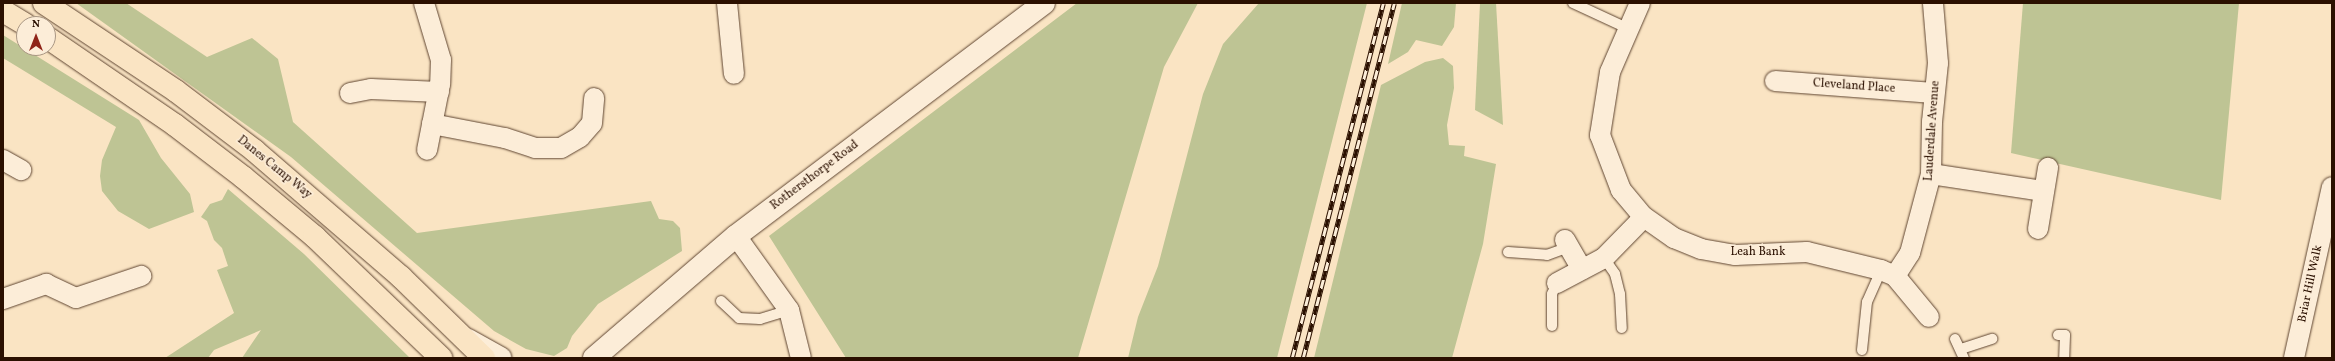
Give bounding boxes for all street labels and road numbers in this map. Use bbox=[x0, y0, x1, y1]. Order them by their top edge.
street label: Cleveland Place bbox=[1812, 77, 1896, 97]
street label: Lauderdale Avenue bbox=[1922, 80, 1944, 182]
street label: Danes Camp Way bbox=[234, 133, 314, 203]
street label: Rothersthorpe Road bbox=[768, 138, 862, 214]
street label: Briar Hill Walk bbox=[2296, 244, 2326, 324]
street label: Leah Bank bbox=[1730, 246, 1786, 260]

